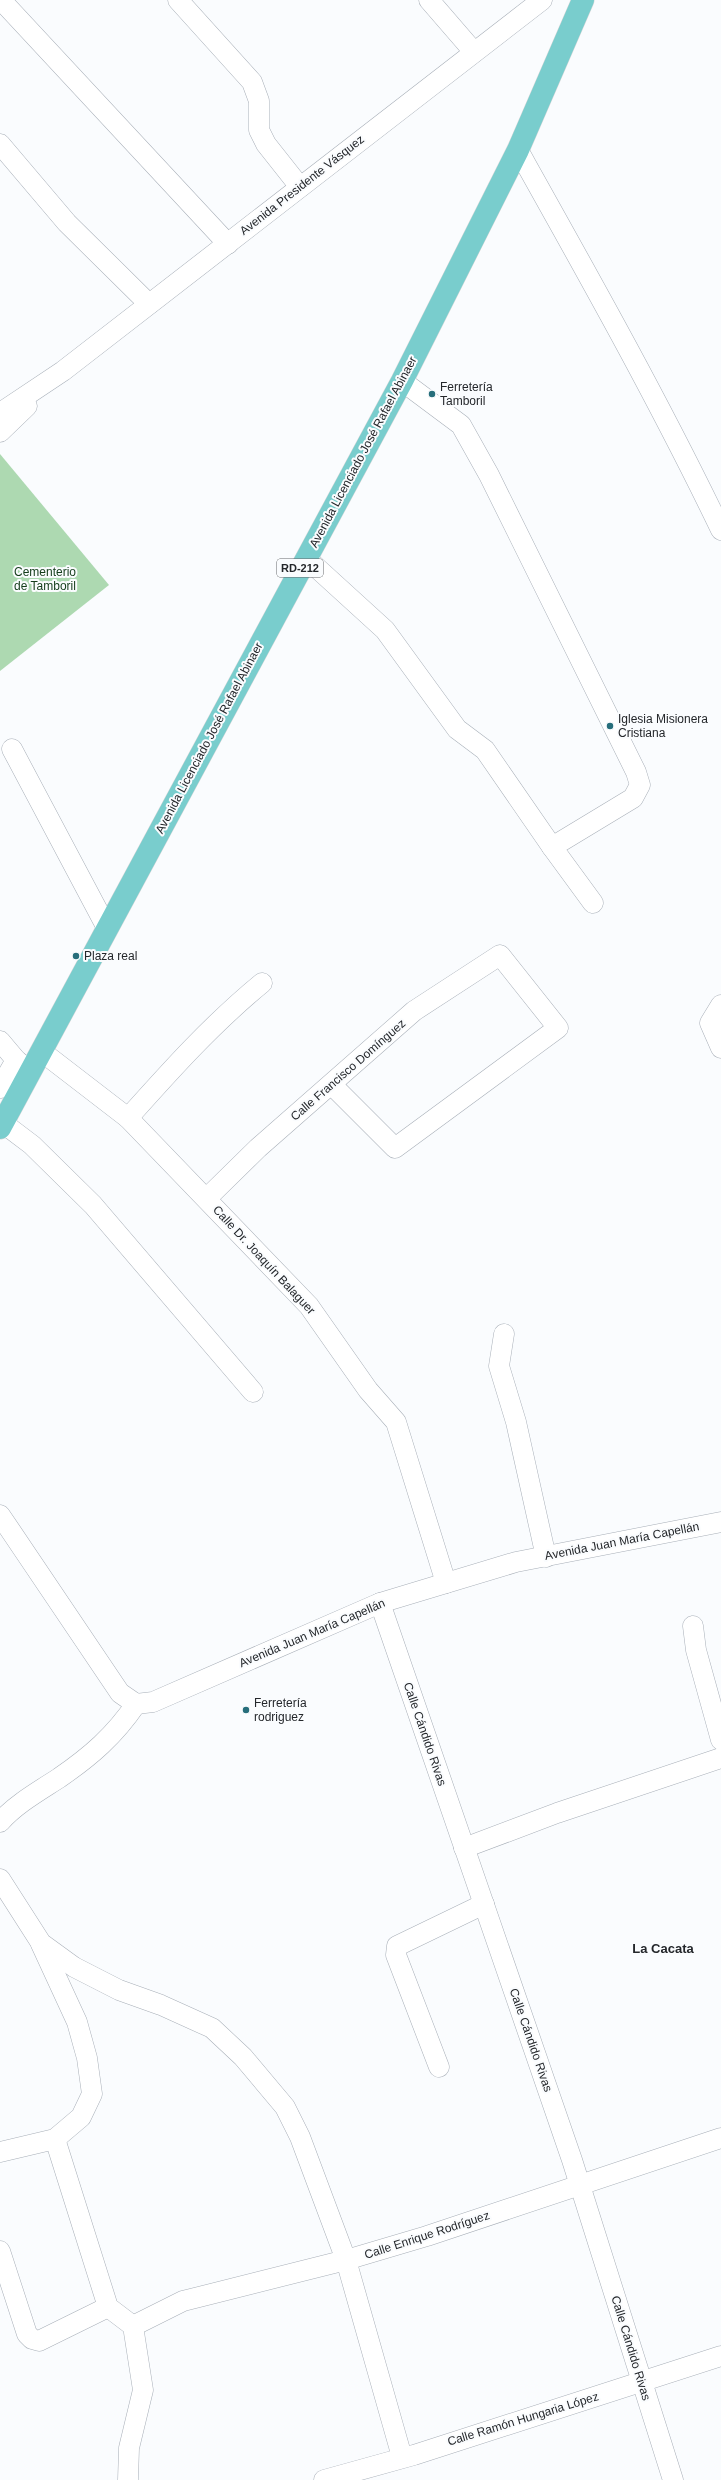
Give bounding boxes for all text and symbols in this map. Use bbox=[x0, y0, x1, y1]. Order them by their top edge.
street label: Avenida Presidente Vásquez bbox=[237, 132, 367, 238]
street label: Avenida Licenciado José Rafael Abinaer bbox=[306, 354, 420, 550]
place label: Ferretería Tamboril bbox=[440, 380, 493, 408]
marker: Ferretería Tamboril bbox=[427, 389, 437, 399]
road number: RD-212 bbox=[277, 559, 323, 577]
park label: Cementerio de Tamboril bbox=[14, 565, 76, 593]
street label: Avenida Licenciado José Rafael Abinaer bbox=[152, 640, 266, 836]
place label: Iglesia Misionera Cristiana bbox=[618, 712, 708, 740]
marker: Iglesia Misionera Cristiana bbox=[605, 721, 615, 731]
place label: Plaza real bbox=[84, 949, 137, 963]
marker: Plaza real bbox=[71, 951, 81, 961]
street label: Calle Francisco Domínguez bbox=[288, 1016, 408, 1124]
street label: Calle Dr. Joaquín Balaguer bbox=[210, 1203, 318, 1317]
street label: Avenida Juan María Capellán bbox=[543, 1519, 701, 1563]
street label: Avenida Juan María Capellán bbox=[237, 1596, 387, 1670]
street label: Calle Cándido Rivas bbox=[401, 1680, 449, 1788]
place label: Ferretería rodriguez bbox=[254, 1696, 307, 1724]
marker: Ferretería rodriguez bbox=[241, 1705, 251, 1715]
district label: La Cacata bbox=[632, 1941, 694, 1956]
street label: Calle Cándido Rivas bbox=[507, 1986, 555, 2094]
street label: Calle Enrique Rodríguez bbox=[363, 2208, 491, 2262]
street label: Calle Cándido Rivas bbox=[608, 2294, 654, 2402]
street label: Calle Ramón Hungaria López bbox=[446, 2389, 600, 2449]

